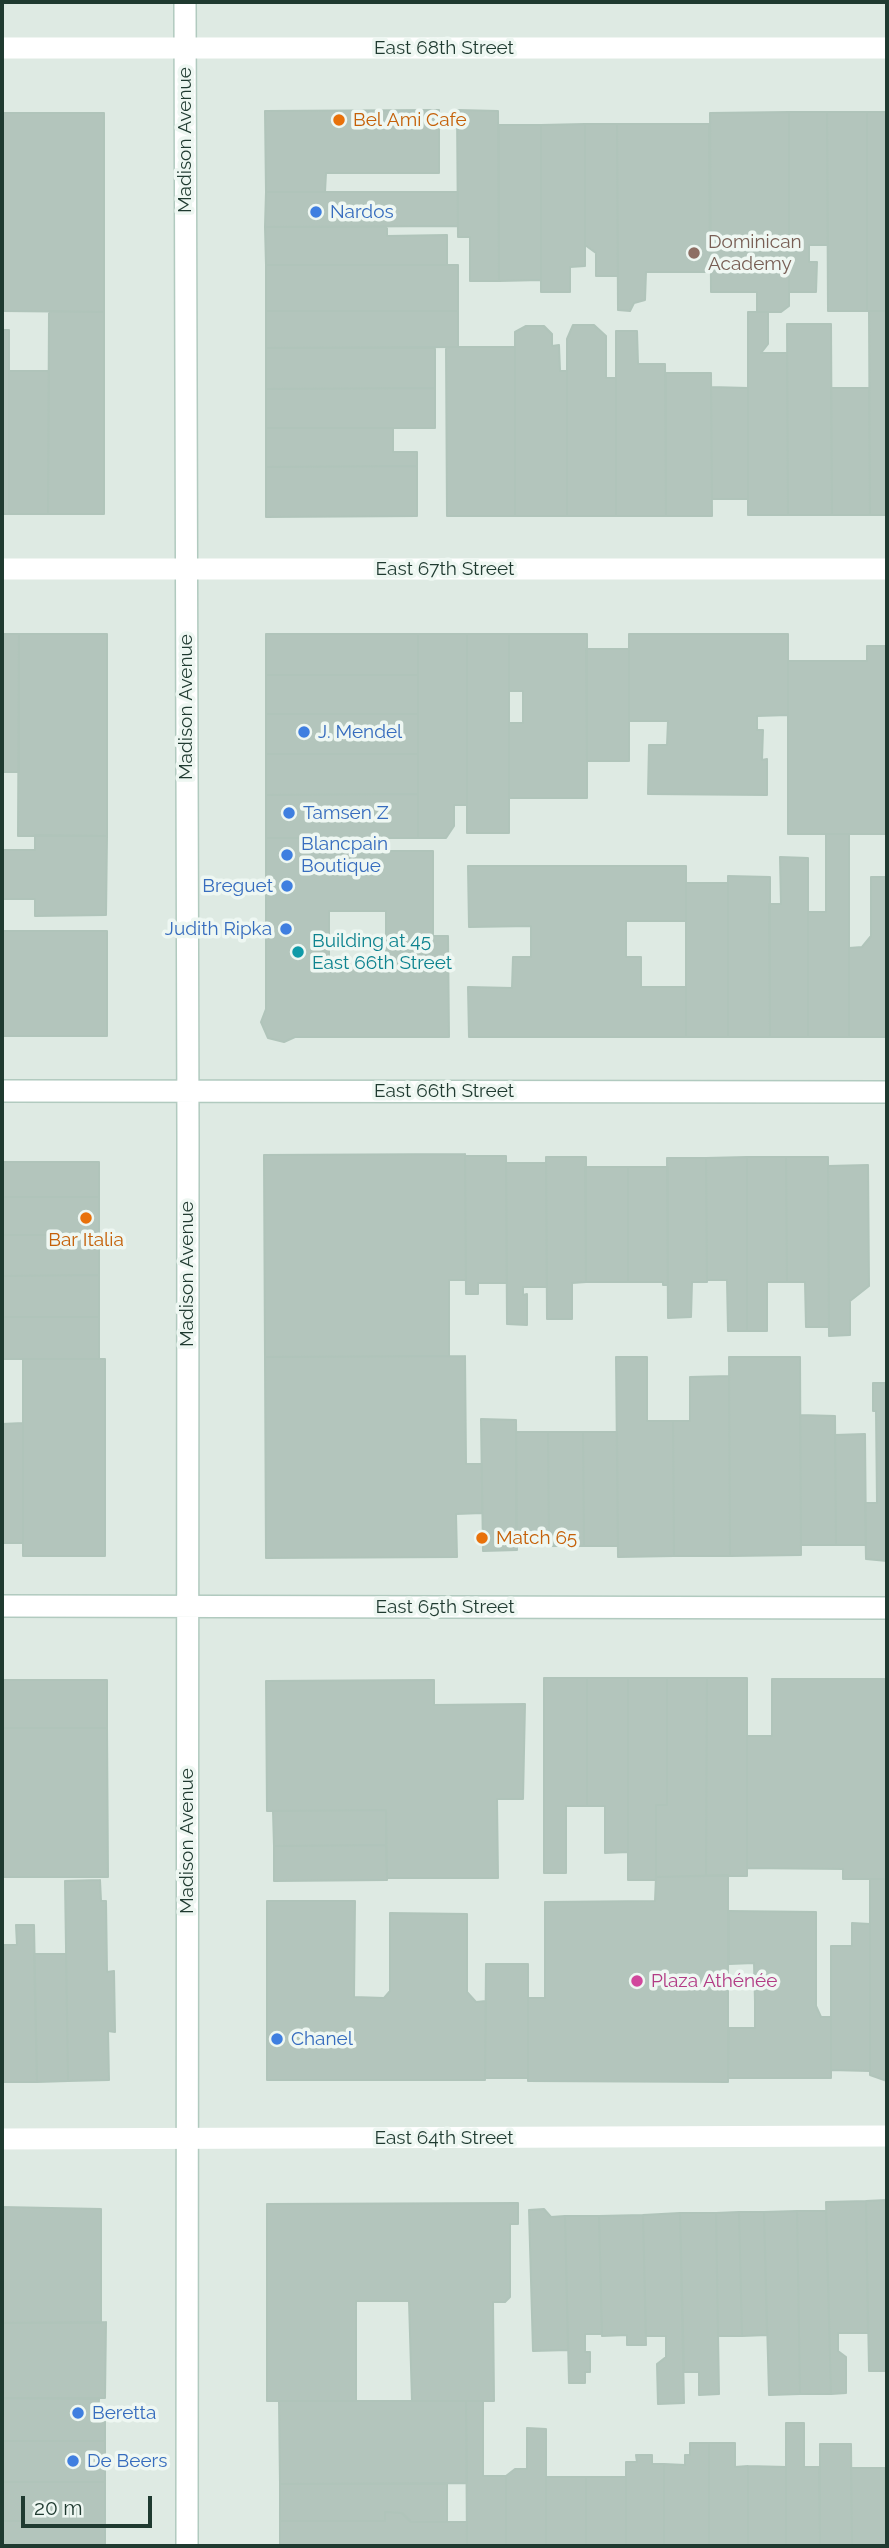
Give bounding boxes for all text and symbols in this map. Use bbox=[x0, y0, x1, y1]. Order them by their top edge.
street label: East 68th Street bbox=[374, 37, 514, 59]
street label: Madison Avenue bbox=[174, 67, 196, 213]
place label: Bel Ami Cafe bbox=[353, 109, 467, 131]
marker: Bel Ami Cafe bbox=[331, 112, 347, 128]
place label: Nardos bbox=[330, 201, 394, 223]
marker: Nardos bbox=[308, 204, 324, 220]
place label: Dominican Academy bbox=[708, 231, 802, 275]
marker: Dominican Academy bbox=[686, 245, 702, 261]
street label: East 67th Street bbox=[376, 558, 514, 580]
street label: Madison Avenue bbox=[175, 634, 197, 780]
place label: J. Mendel bbox=[318, 721, 402, 743]
marker: J. Mendel bbox=[296, 724, 312, 740]
place label: Tamsen Z bbox=[303, 802, 389, 824]
marker: Tamsen Z bbox=[281, 805, 297, 821]
place label: Blancpain Boutique bbox=[301, 833, 388, 877]
marker: Blancpain Boutique bbox=[279, 847, 295, 863]
place label: Breguet bbox=[202, 875, 273, 897]
marker: Breguet bbox=[279, 878, 295, 894]
place label: Judith Ripka bbox=[165, 918, 272, 940]
marker: Judith Ripka bbox=[278, 921, 294, 937]
place label: Building at 45 East 66th Street bbox=[312, 930, 452, 974]
marker: Building at 45 East 66th Street bbox=[290, 944, 306, 960]
street label: East 66th Street bbox=[374, 1080, 514, 1102]
street label: Madison Avenue bbox=[176, 1201, 198, 1347]
marker: Bar Italia bbox=[78, 1210, 94, 1226]
place label: Bar Italia bbox=[48, 1229, 124, 1251]
place label: Match 65 bbox=[496, 1527, 577, 1549]
marker: Match 65 bbox=[474, 1530, 490, 1546]
street label: East 65th Street bbox=[375, 1596, 515, 1618]
street label: Madison Avenue bbox=[176, 1768, 198, 1914]
place label: Plaza Athénée bbox=[651, 1970, 777, 1992]
marker: Plaza Athénée bbox=[629, 1973, 645, 1989]
place label: Chanel bbox=[291, 2028, 353, 2050]
marker: Chanel bbox=[269, 2031, 285, 2047]
street label: East 64th Street bbox=[374, 2127, 514, 2149]
place label: Beretta bbox=[92, 2402, 156, 2424]
marker: Beretta bbox=[70, 2405, 86, 2421]
place label: De Beers bbox=[87, 2450, 167, 2472]
marker: De Beers bbox=[65, 2453, 81, 2469]
scale bar bbox=[24, 2482, 156, 2526]
text: 20 m bbox=[34, 2495, 82, 2520]

